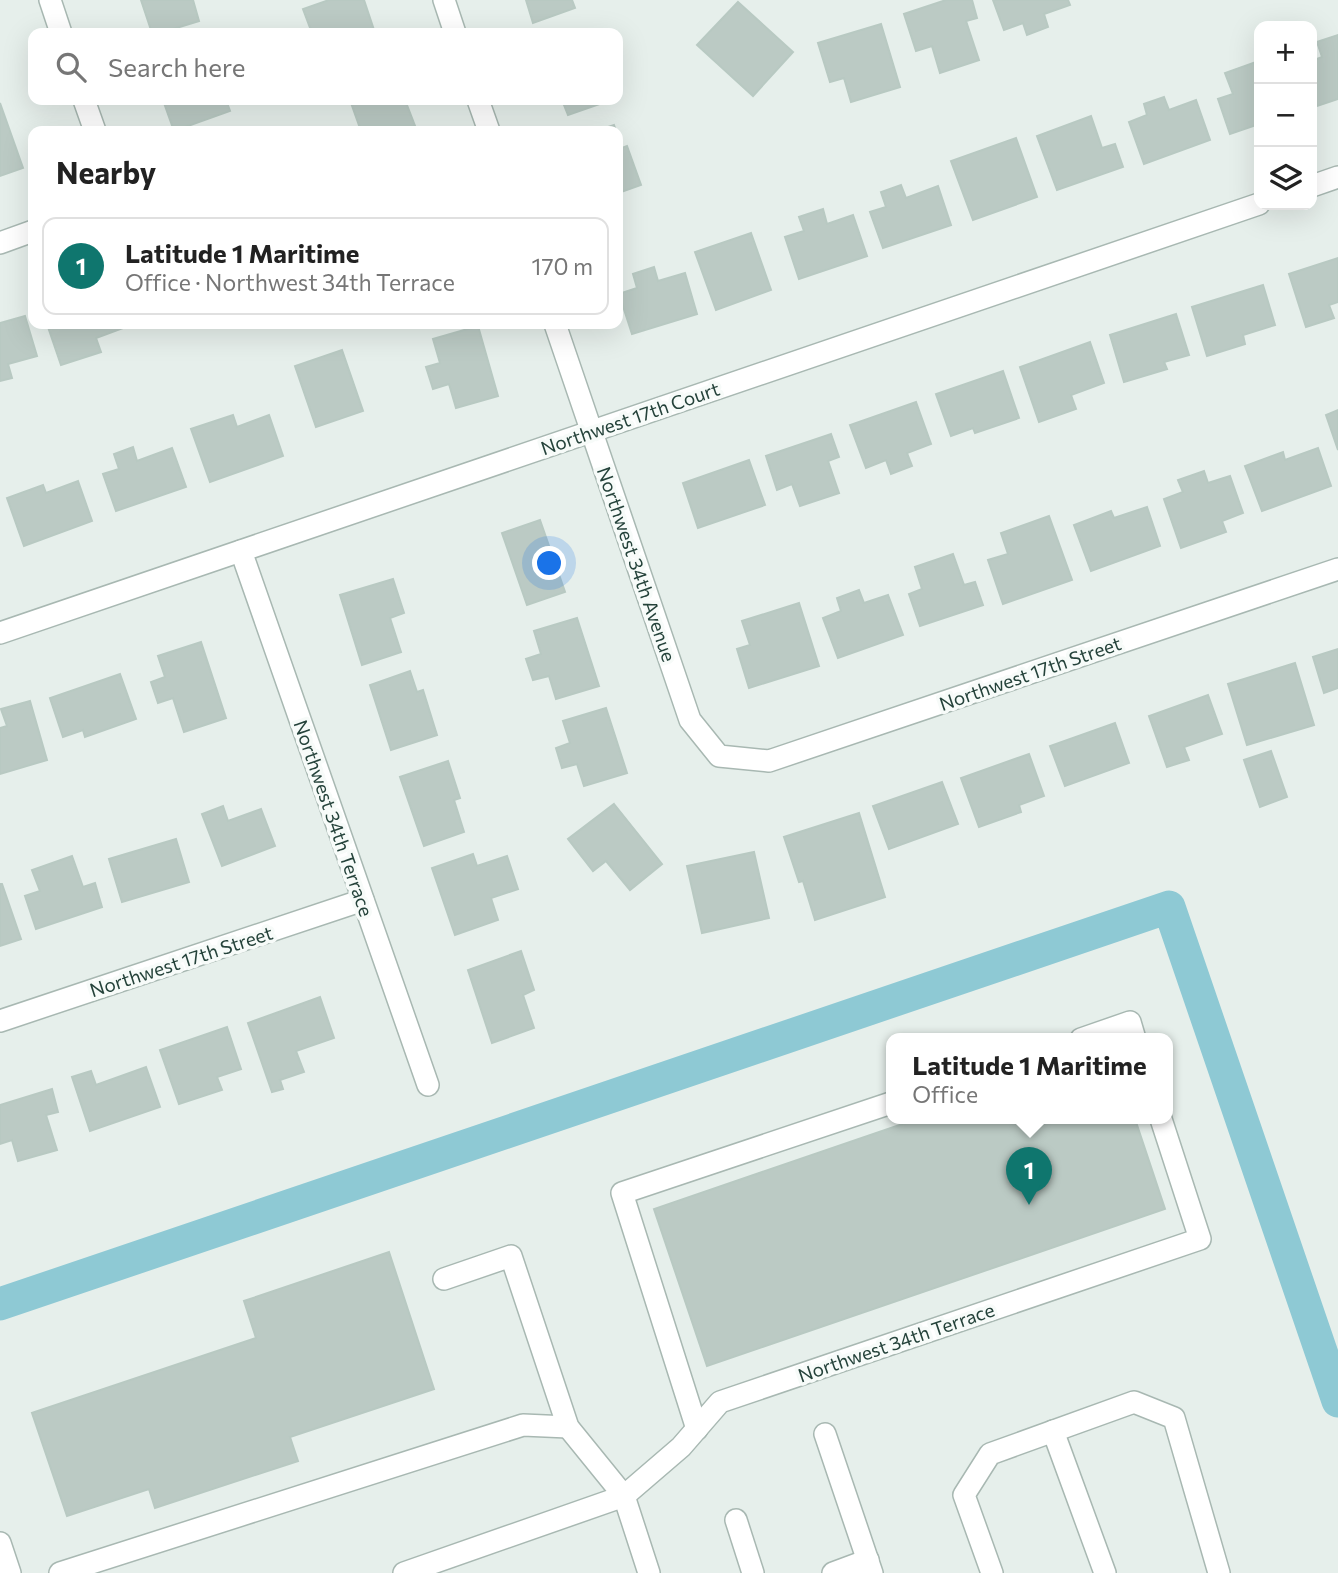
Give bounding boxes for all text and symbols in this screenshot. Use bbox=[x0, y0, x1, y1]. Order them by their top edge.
map controls bbox=[1254, 21, 1317, 210]
button: + bbox=[1254, 21, 1317, 84]
search box bbox=[28, 28, 623, 105]
icon: search bbox=[52, 48, 90, 86]
text: Search here bbox=[108, 51, 246, 82]
button: − bbox=[1254, 84, 1317, 147]
button: layers bbox=[1254, 147, 1317, 210]
text: Nearby bbox=[56, 153, 156, 190]
text: Latitude 1 Maritime bbox=[125, 237, 360, 268]
text: 1 bbox=[76, 252, 86, 280]
text: 170 m bbox=[532, 252, 593, 280]
text: Office · Northwest 34th Terrace bbox=[125, 268, 455, 296]
street label: Northwest 17th Court bbox=[538, 377, 723, 459]
street label: Northwest 34th Avenue bbox=[593, 464, 681, 664]
your location bbox=[532, 546, 566, 580]
street label: Northwest 17th Street bbox=[936, 631, 1124, 715]
street label: Northwest 34th Terrace bbox=[290, 717, 378, 919]
street label: Northwest 17th Street bbox=[87, 921, 275, 1001]
popup bbox=[886, 1033, 1173, 1124]
text: Latitude 1 Maritime bbox=[912, 1049, 1147, 1080]
text: Office bbox=[912, 1080, 978, 1108]
pin: 1 bbox=[1006, 1147, 1052, 1205]
street label: Northwest 34th Terrace bbox=[795, 1298, 997, 1386]

